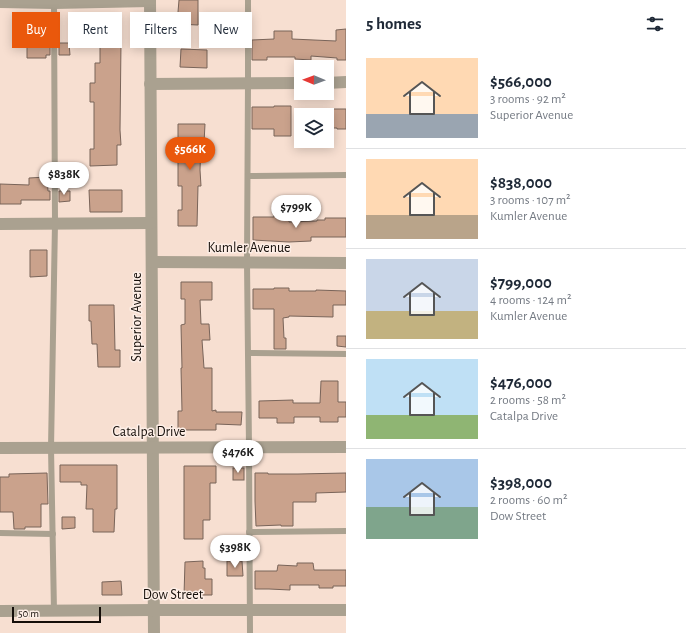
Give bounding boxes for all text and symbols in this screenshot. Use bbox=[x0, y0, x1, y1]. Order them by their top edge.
chip: Buy bbox=[12, 12, 60, 48]
chip: Rent bbox=[68, 12, 122, 48]
chip: Filters bbox=[130, 12, 191, 48]
chip: New bbox=[199, 12, 252, 48]
icon: filters bbox=[644, 13, 666, 35]
text: 5 homes bbox=[366, 15, 422, 32]
north arrow bbox=[294, 60, 334, 100]
map controls bbox=[294, 60, 334, 148]
text: $566,000 bbox=[490, 73, 552, 90]
icon: home bbox=[398, 74, 446, 122]
text: 3 rooms · 92 m² bbox=[490, 93, 566, 106]
button: layers bbox=[294, 108, 334, 148]
text: Superior Avenue bbox=[490, 109, 573, 122]
pin: $566K bbox=[162, 137, 218, 171]
text: $566K bbox=[174, 143, 206, 156]
pin: $838K bbox=[36, 162, 92, 196]
text: $838K bbox=[48, 168, 80, 181]
text: $838,000 bbox=[490, 174, 552, 191]
icon: home bbox=[398, 175, 446, 223]
text: 3 rooms · 107 m² bbox=[490, 194, 571, 207]
pin: $799K bbox=[268, 195, 324, 229]
text: $799K bbox=[280, 201, 312, 214]
text: Kumler Avenue bbox=[490, 210, 567, 223]
street label: Kumler Avenue bbox=[207, 241, 291, 255]
street label: Superior Avenue bbox=[130, 272, 144, 362]
text: $799,000 bbox=[490, 274, 552, 291]
icon: home bbox=[398, 275, 446, 323]
text: 4 rooms · 124 m² bbox=[490, 294, 571, 307]
text: Kumler Avenue bbox=[490, 310, 567, 323]
text: $476,000 bbox=[490, 374, 552, 391]
icon: home bbox=[398, 375, 446, 423]
text: 2 rooms · 58 m² bbox=[490, 394, 566, 407]
text: Catalpa Drive bbox=[490, 410, 558, 423]
street label: Catalpa Drive bbox=[112, 425, 186, 439]
pin: $476K bbox=[210, 440, 266, 474]
text: $476K bbox=[222, 446, 254, 459]
text: $398,000 bbox=[490, 474, 552, 491]
icon: home bbox=[398, 475, 446, 523]
text: 2 rooms · 60 m² bbox=[490, 494, 567, 507]
text: Dow Street bbox=[490, 510, 546, 523]
pin: $398K bbox=[207, 535, 263, 569]
text: $398K bbox=[219, 541, 251, 554]
street label: Dow Street bbox=[143, 588, 204, 602]
scale bar bbox=[12, 605, 101, 624]
text: 50 m bbox=[18, 608, 39, 619]

